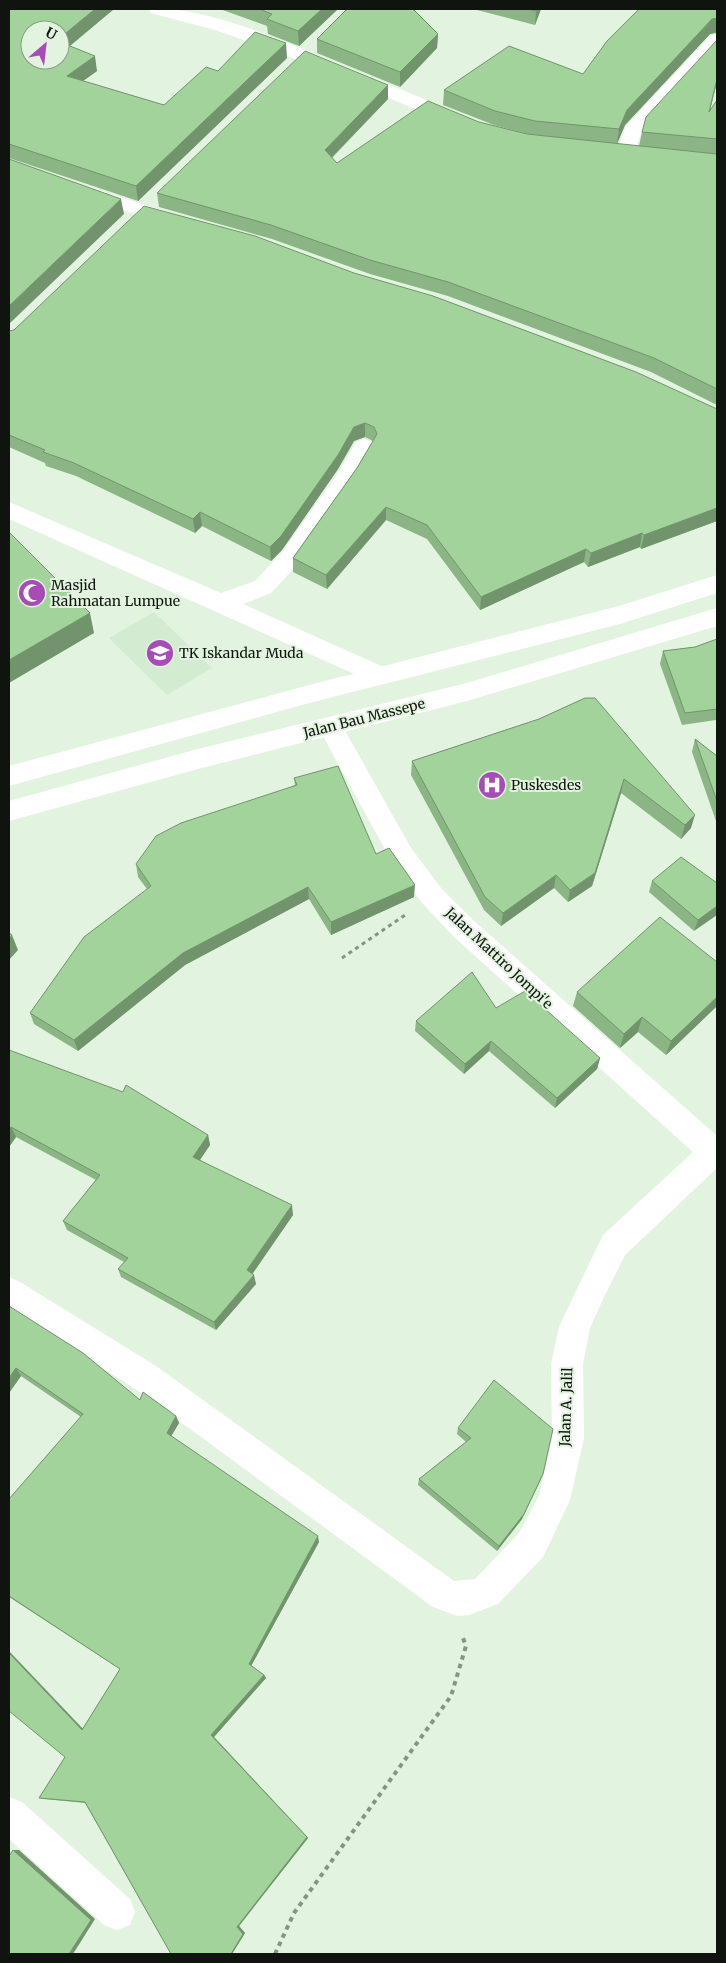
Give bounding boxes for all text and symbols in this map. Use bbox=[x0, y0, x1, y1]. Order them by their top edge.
north arrow bbox=[20, 20, 70, 70]
text: U bbox=[42, 23, 60, 44]
place label: Masjid Rahmatan Lumpue bbox=[51, 576, 180, 610]
mosque icon: Masjid Rahmatan Lumpue bbox=[17, 578, 47, 608]
school or university icon: TK Iskandar Muda bbox=[145, 638, 175, 668]
place label: TK Iskandar Muda bbox=[179, 644, 304, 662]
street label: Jalan Bau Massepe bbox=[300, 694, 427, 742]
hospital icon: Puskesdes bbox=[477, 770, 507, 800]
place label: Puskesdes bbox=[511, 776, 581, 794]
street label: Jalan Mattiro Jompi'e bbox=[441, 903, 557, 1013]
street label: Jalan A. Jalil bbox=[556, 1366, 576, 1448]

